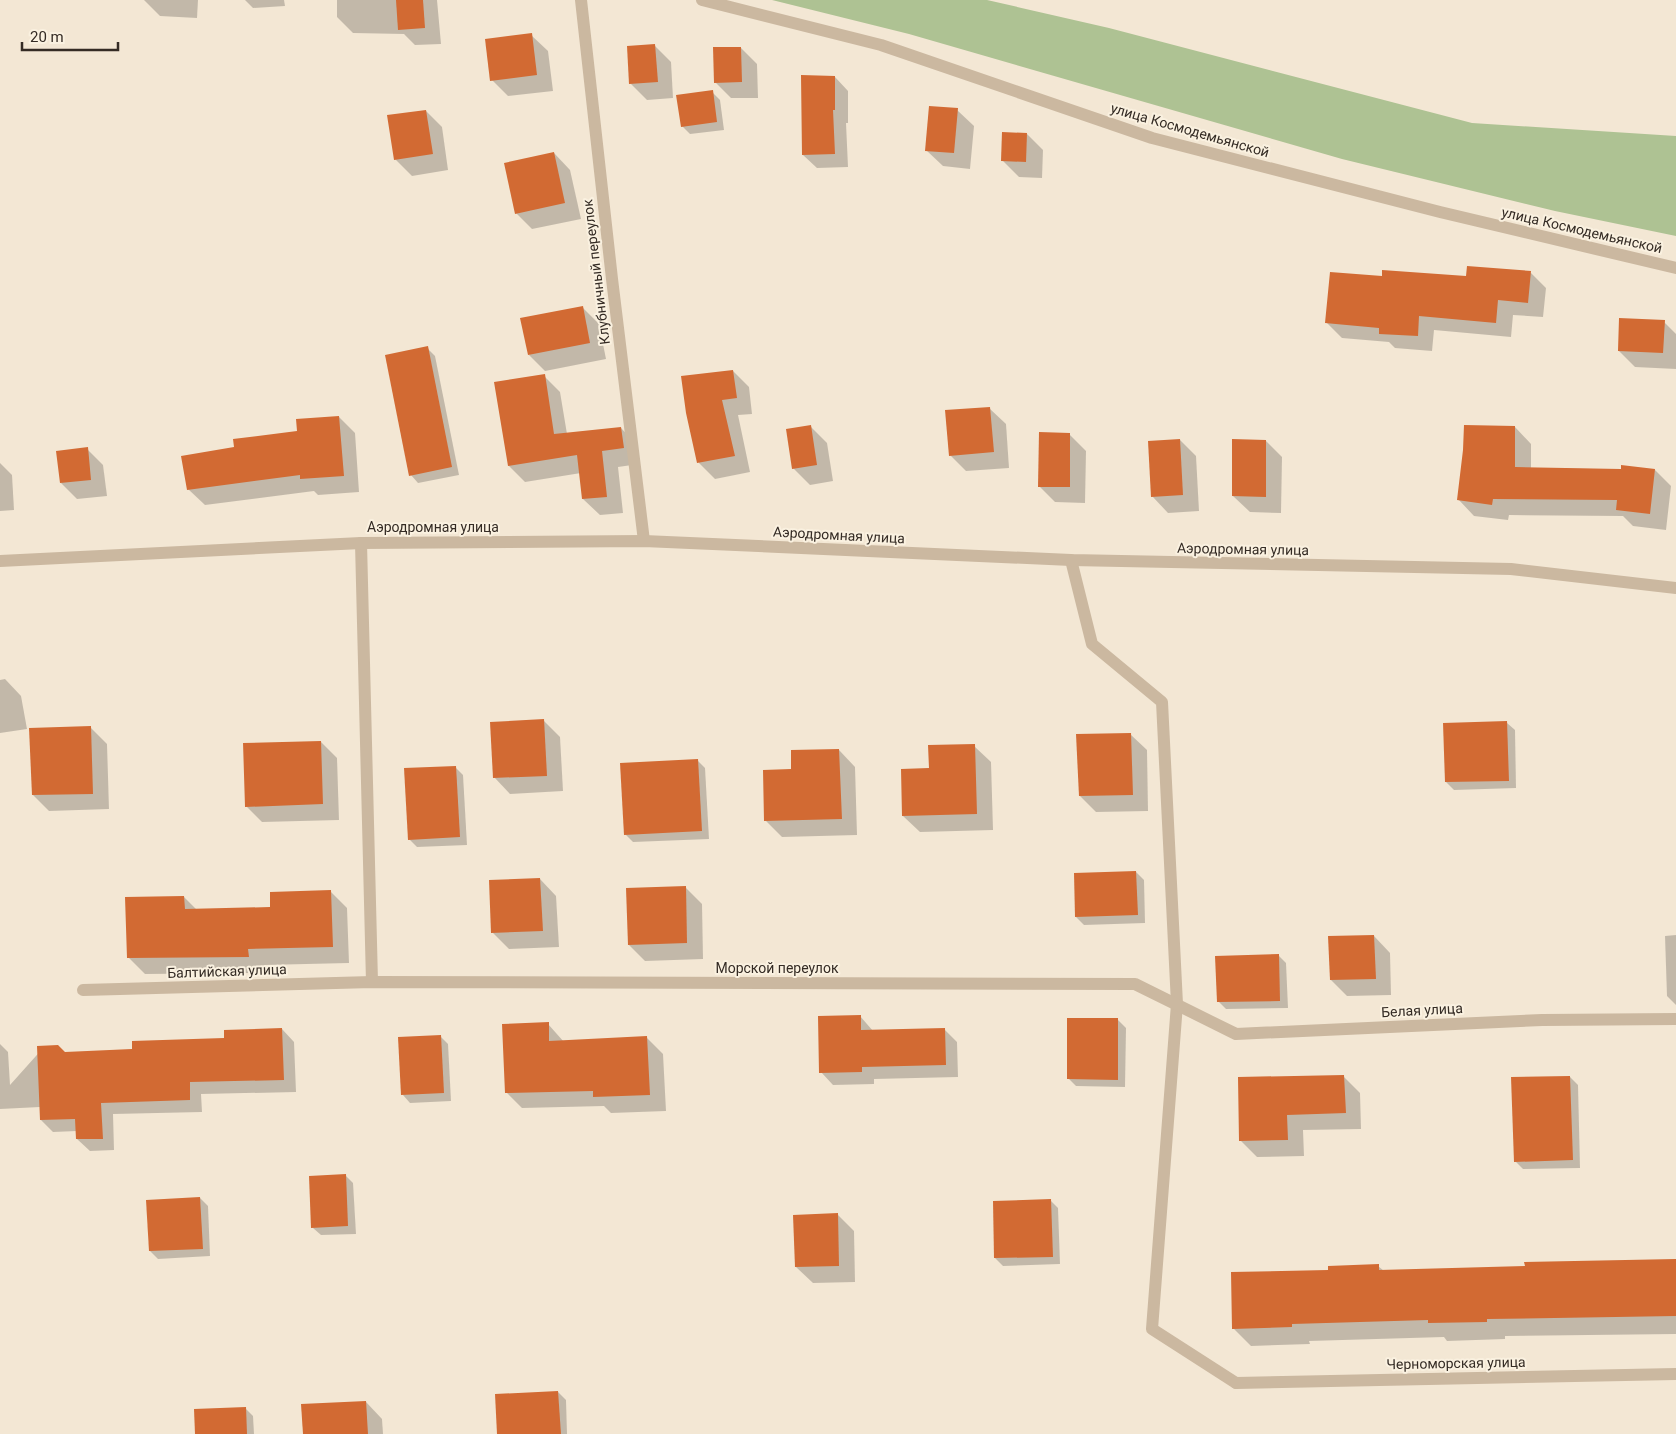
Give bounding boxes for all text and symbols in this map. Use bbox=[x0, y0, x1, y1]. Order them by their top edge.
scale bar bbox=[22, 20, 119, 52]
text: 20 m bbox=[30, 28, 64, 46]
street label: улица Космодемьянской bbox=[1109, 100, 1271, 160]
street label: Клубничный переулок bbox=[579, 198, 613, 346]
street label: улица Космодемьянской bbox=[1500, 204, 1664, 256]
street label: Аэродромная улица bbox=[367, 519, 499, 535]
street label: Аэродромная улица bbox=[773, 524, 905, 546]
street label: Аэродромная улица bbox=[1177, 540, 1309, 558]
street label: Морской переулок bbox=[715, 960, 839, 976]
street label: Балтийская улица bbox=[167, 961, 287, 981]
street label: Белая улица bbox=[1381, 1000, 1463, 1020]
street label: Черноморская улица bbox=[1386, 1354, 1526, 1372]

